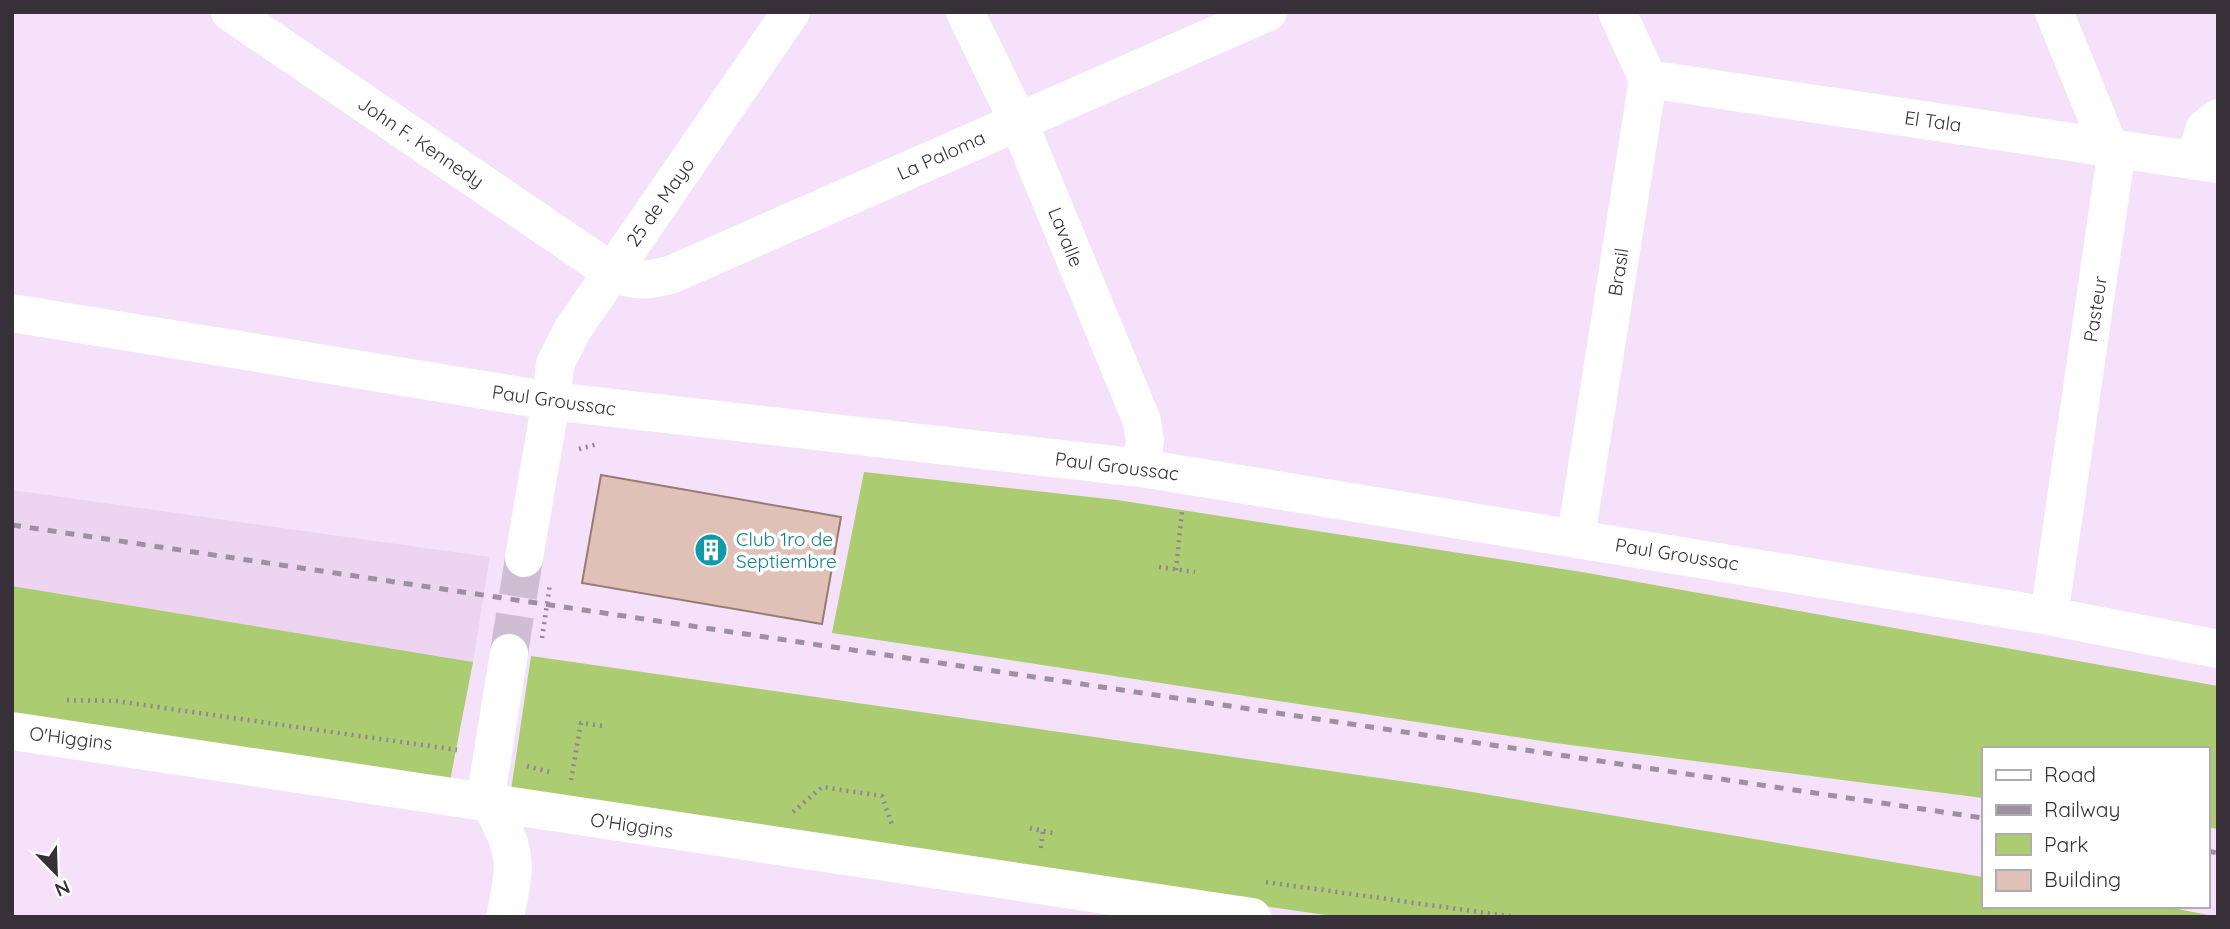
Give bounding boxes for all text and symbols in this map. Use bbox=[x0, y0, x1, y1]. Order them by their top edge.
street label: John F. Kennedy bbox=[353, 91, 489, 193]
street label: El Tala bbox=[1903, 105, 1963, 137]
street label: La Paloma bbox=[893, 125, 989, 185]
street label: 25 de Mayo bbox=[621, 153, 699, 251]
street label: Lavalle bbox=[1043, 204, 1089, 270]
street label: Brasil bbox=[1602, 246, 1634, 298]
street label: Pasteur bbox=[2078, 273, 2112, 344]
street label: Paul Groussac bbox=[491, 379, 618, 421]
street label: Paul Groussac bbox=[1054, 446, 1180, 486]
place label: Club 1ro de Septiembre bbox=[736, 527, 837, 573]
building icon: Club 1ro de Septiembre bbox=[692, 531, 730, 569]
street label: Paul Groussac bbox=[1614, 532, 1741, 576]
street label: O'Higgins bbox=[28, 721, 114, 755]
legend bbox=[1982, 747, 2209, 908]
text: Road bbox=[2044, 761, 2096, 787]
text: Railway bbox=[2044, 796, 2120, 822]
street label: O'Higgins bbox=[589, 807, 675, 843]
text: Park bbox=[2044, 831, 2088, 857]
north arrow bbox=[21, 838, 91, 908]
text: Building bbox=[2044, 866, 2121, 892]
text: N bbox=[52, 875, 74, 902]

